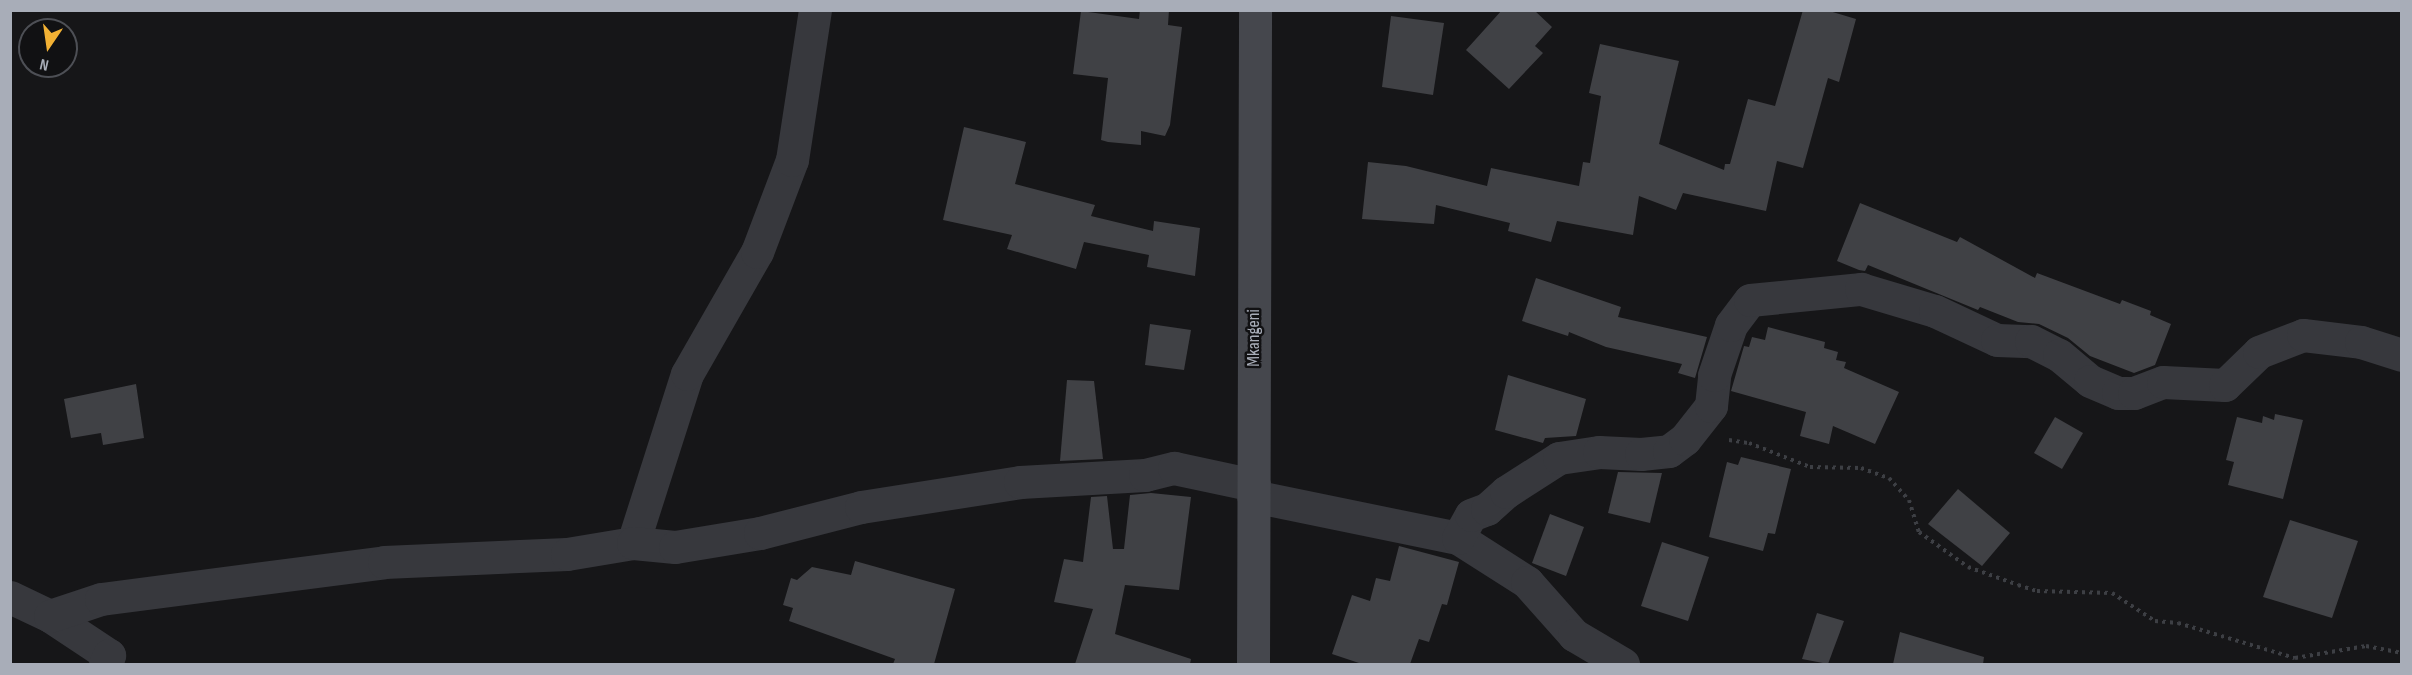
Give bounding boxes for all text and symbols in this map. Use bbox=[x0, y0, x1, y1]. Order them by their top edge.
north arrow bbox=[18, 18, 78, 78]
text: N bbox=[38, 54, 51, 74]
street label: Mkangeni bbox=[1243, 309, 1265, 367]

